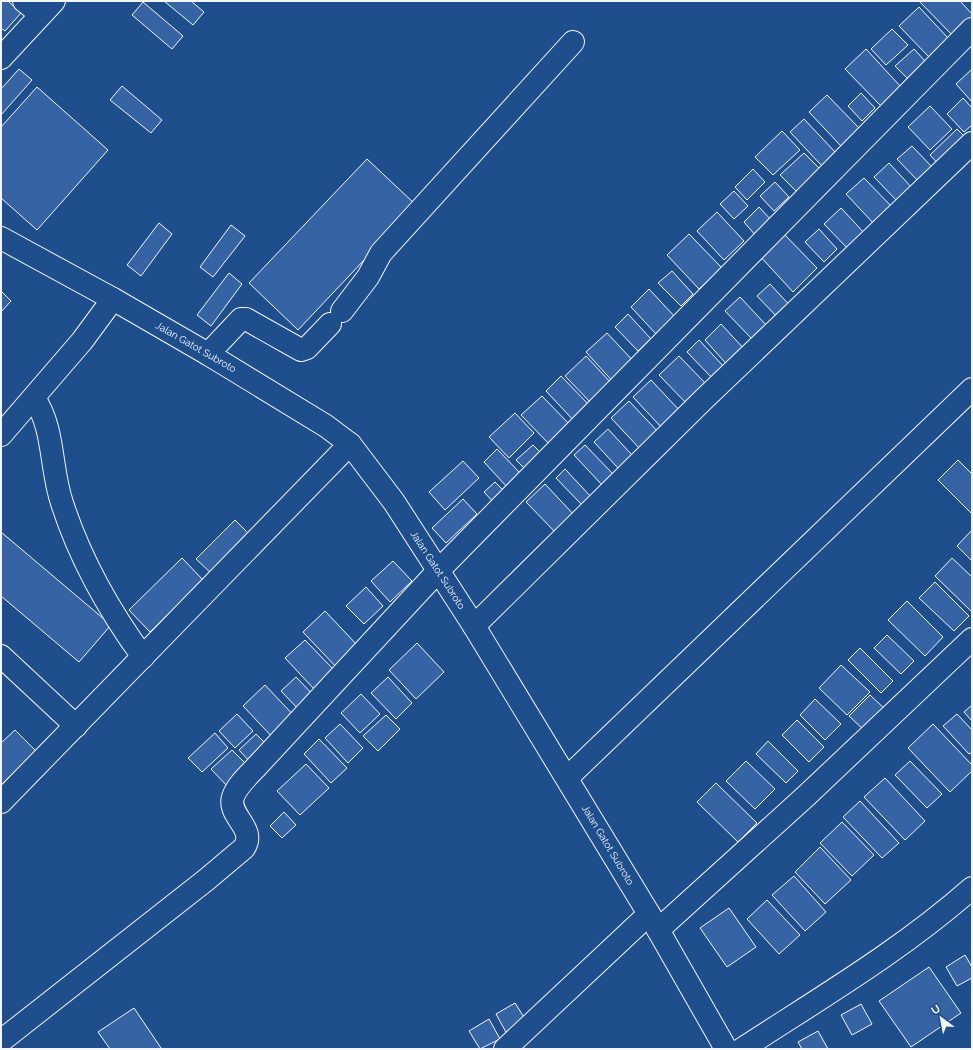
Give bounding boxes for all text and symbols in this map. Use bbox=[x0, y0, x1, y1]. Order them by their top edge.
street label: Jalan Gatot Subroto bbox=[154, 319, 238, 375]
street label: Jalan Gatot Subroto bbox=[409, 529, 467, 611]
street label: Jalan Gatot Subroto bbox=[580, 803, 636, 887]
north arrow bbox=[921, 998, 961, 1038]
text: U bbox=[929, 1002, 943, 1018]

